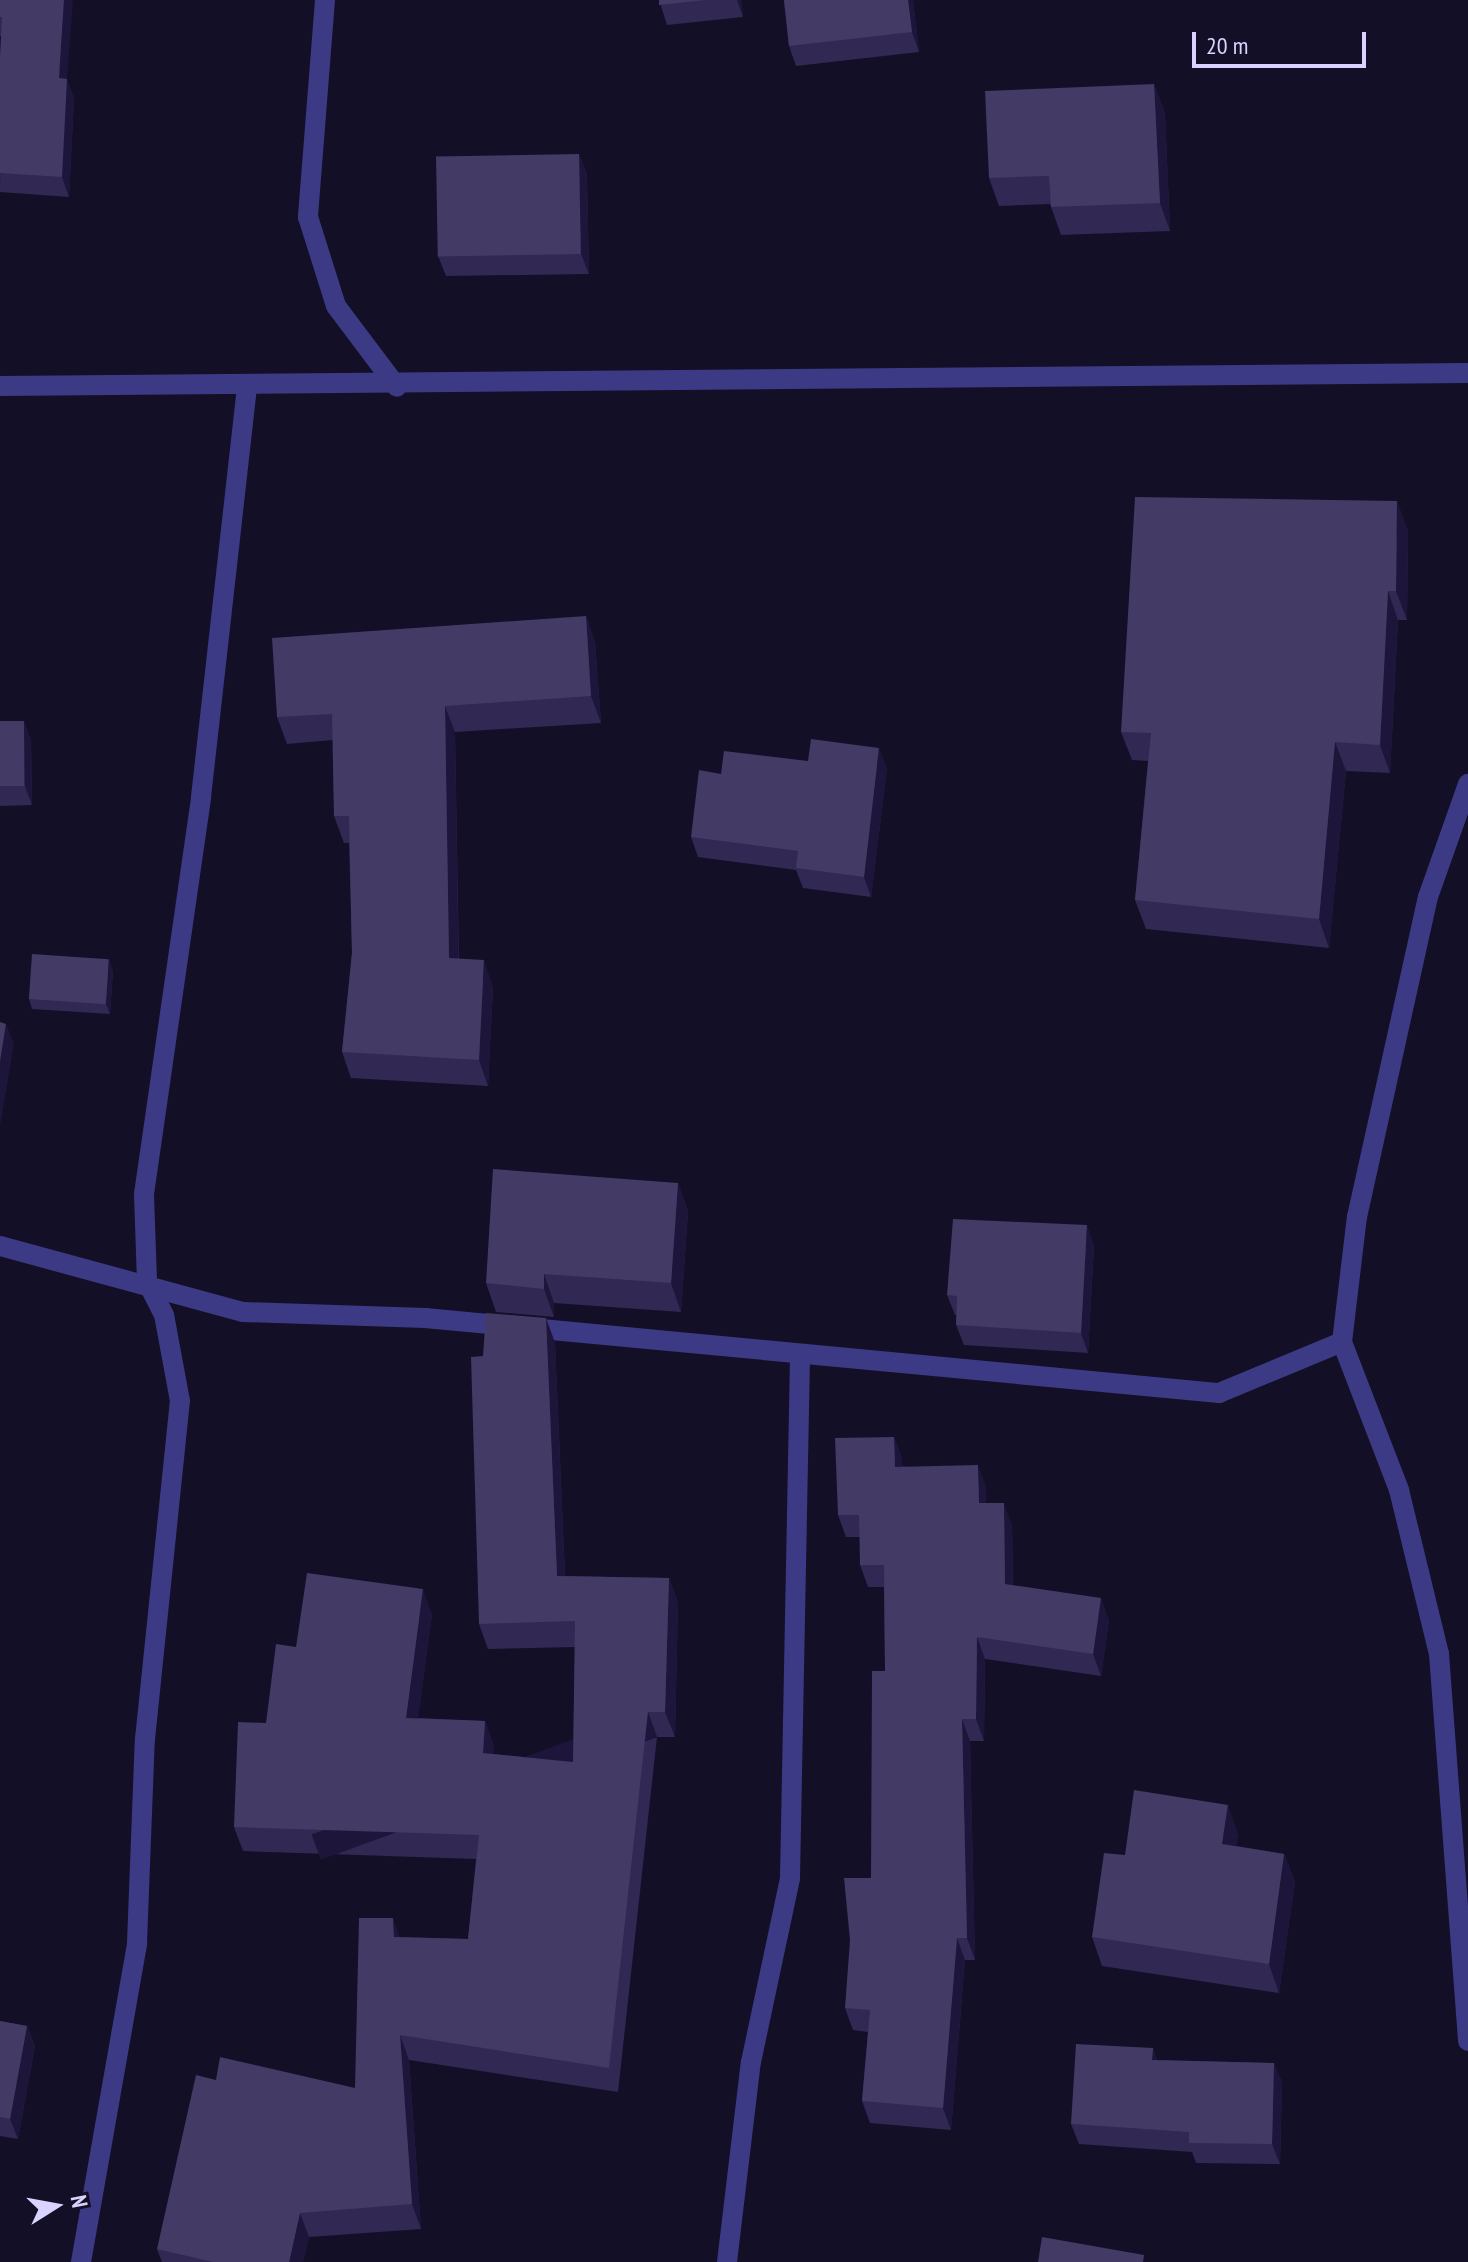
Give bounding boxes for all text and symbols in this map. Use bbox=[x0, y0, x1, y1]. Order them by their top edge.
scale bar bbox=[1196, 16, 1370, 66]
text: 20 m bbox=[1206, 30, 1248, 61]
north arrow bbox=[16, 2166, 96, 2246]
text: N bbox=[65, 2193, 94, 2210]

